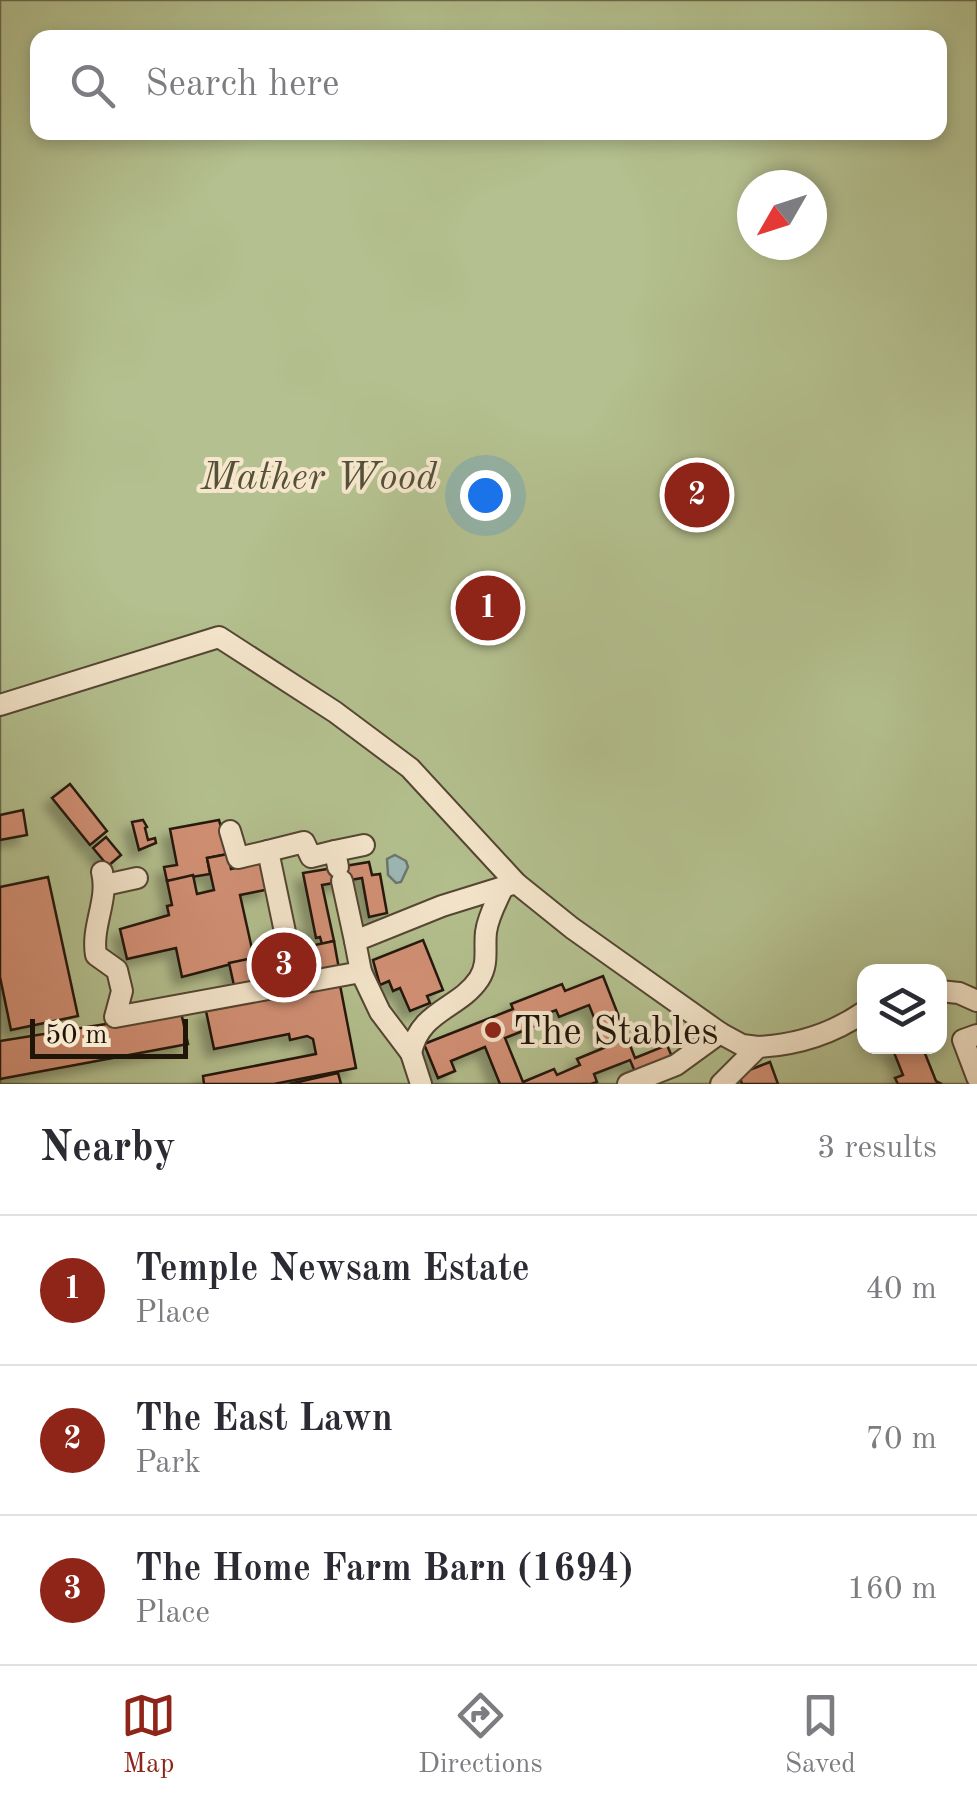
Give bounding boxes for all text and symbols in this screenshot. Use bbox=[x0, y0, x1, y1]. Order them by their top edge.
search box bbox=[30, 30, 947, 140]
icon: search bbox=[65, 58, 120, 113]
text: Search here bbox=[145, 66, 340, 104]
north arrow bbox=[737, 170, 827, 260]
pin: 2 bbox=[664, 458, 730, 532]
park label: Mather Wood bbox=[200, 459, 438, 499]
your location bbox=[460, 470, 511, 521]
pin: 1 bbox=[456, 570, 520, 646]
pin: 3 bbox=[252, 928, 316, 1002]
map controls bbox=[857, 964, 947, 1054]
button: layers bbox=[857, 964, 947, 1054]
scale bar bbox=[30, 1014, 188, 1058]
place label: The Stables bbox=[513, 1014, 719, 1054]
marker: The Stables bbox=[482, 1019, 504, 1041]
text: 50 m bbox=[45, 1022, 108, 1050]
text: Nearby bbox=[40, 1128, 176, 1170]
text: 3 results bbox=[817, 1133, 937, 1165]
text: Temple Newsam Estate bbox=[135, 1251, 530, 1289]
text: 1 bbox=[63, 1274, 82, 1306]
text: 40 m bbox=[866, 1274, 937, 1306]
text: Place bbox=[135, 1298, 210, 1330]
text: The East Lawn bbox=[135, 1401, 393, 1439]
text: 2 bbox=[63, 1424, 82, 1456]
text: 70 m bbox=[866, 1424, 937, 1456]
text: Park bbox=[135, 1448, 201, 1480]
text: The Home Farm Barn (1694) bbox=[135, 1551, 633, 1589]
text: 3 bbox=[63, 1574, 82, 1606]
text: 160 m bbox=[847, 1574, 937, 1606]
text: Place bbox=[135, 1598, 210, 1630]
tab: Map bbox=[121, 1688, 176, 1783]
tab: Directions bbox=[418, 1688, 543, 1783]
tab: Saved bbox=[785, 1688, 856, 1783]

